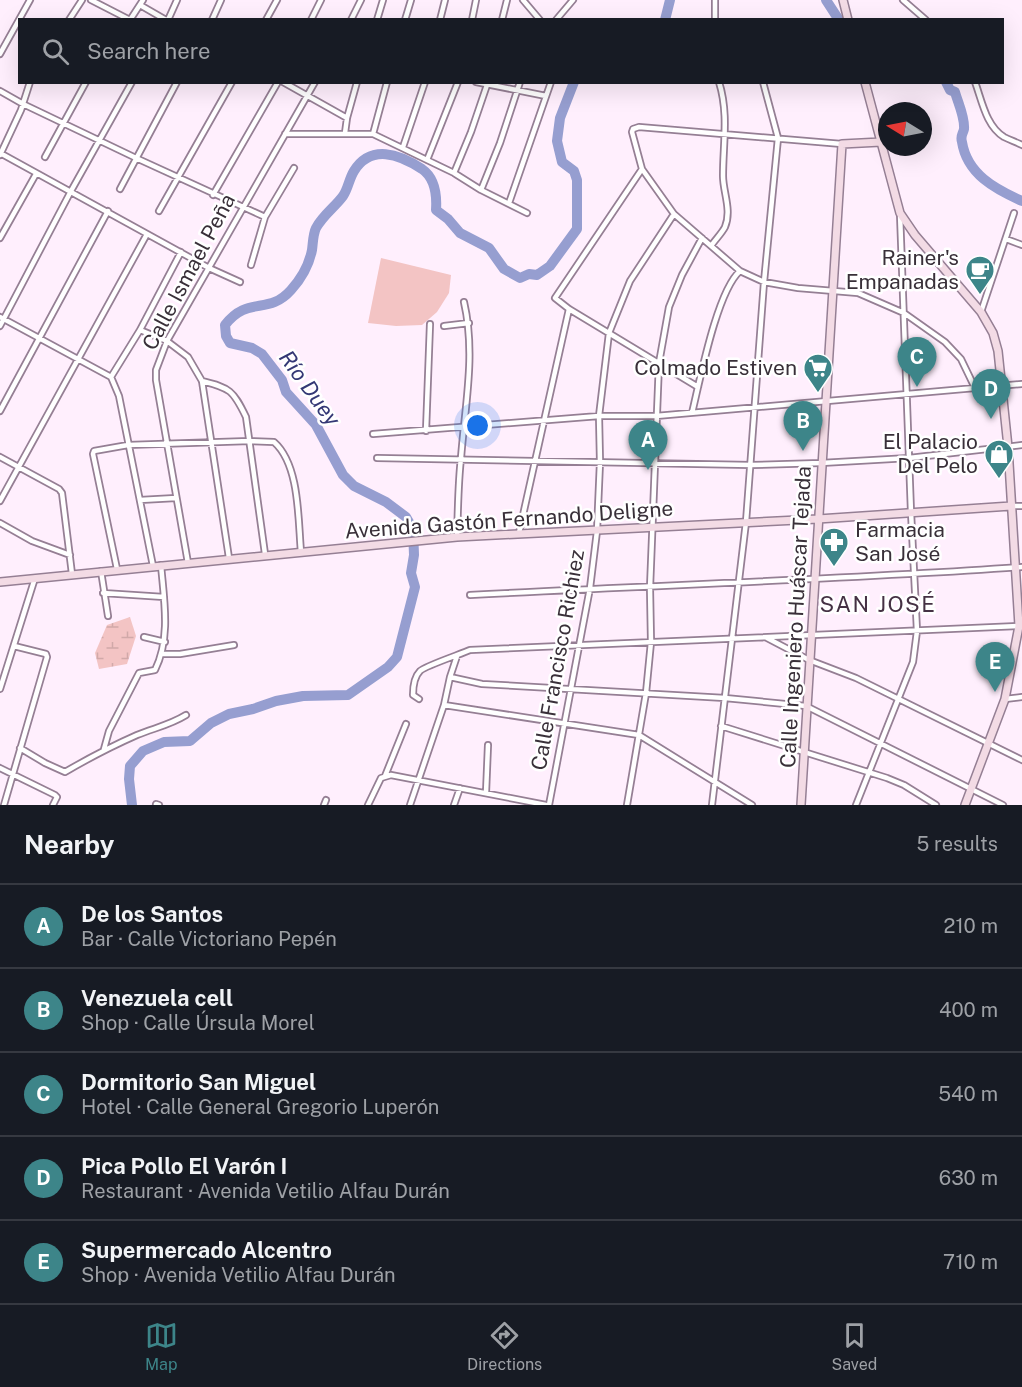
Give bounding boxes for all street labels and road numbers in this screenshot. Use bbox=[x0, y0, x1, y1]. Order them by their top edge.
street label: Calle Ismael Peña bbox=[137, 189, 240, 354]
street label: Calle Ingeniero Huáscar Tejada bbox=[775, 465, 816, 769]
street label: Avenida Gastón Fernando Deligne bbox=[344, 496, 674, 543]
street label: Calle Francisco Richiez bbox=[526, 548, 589, 772]

